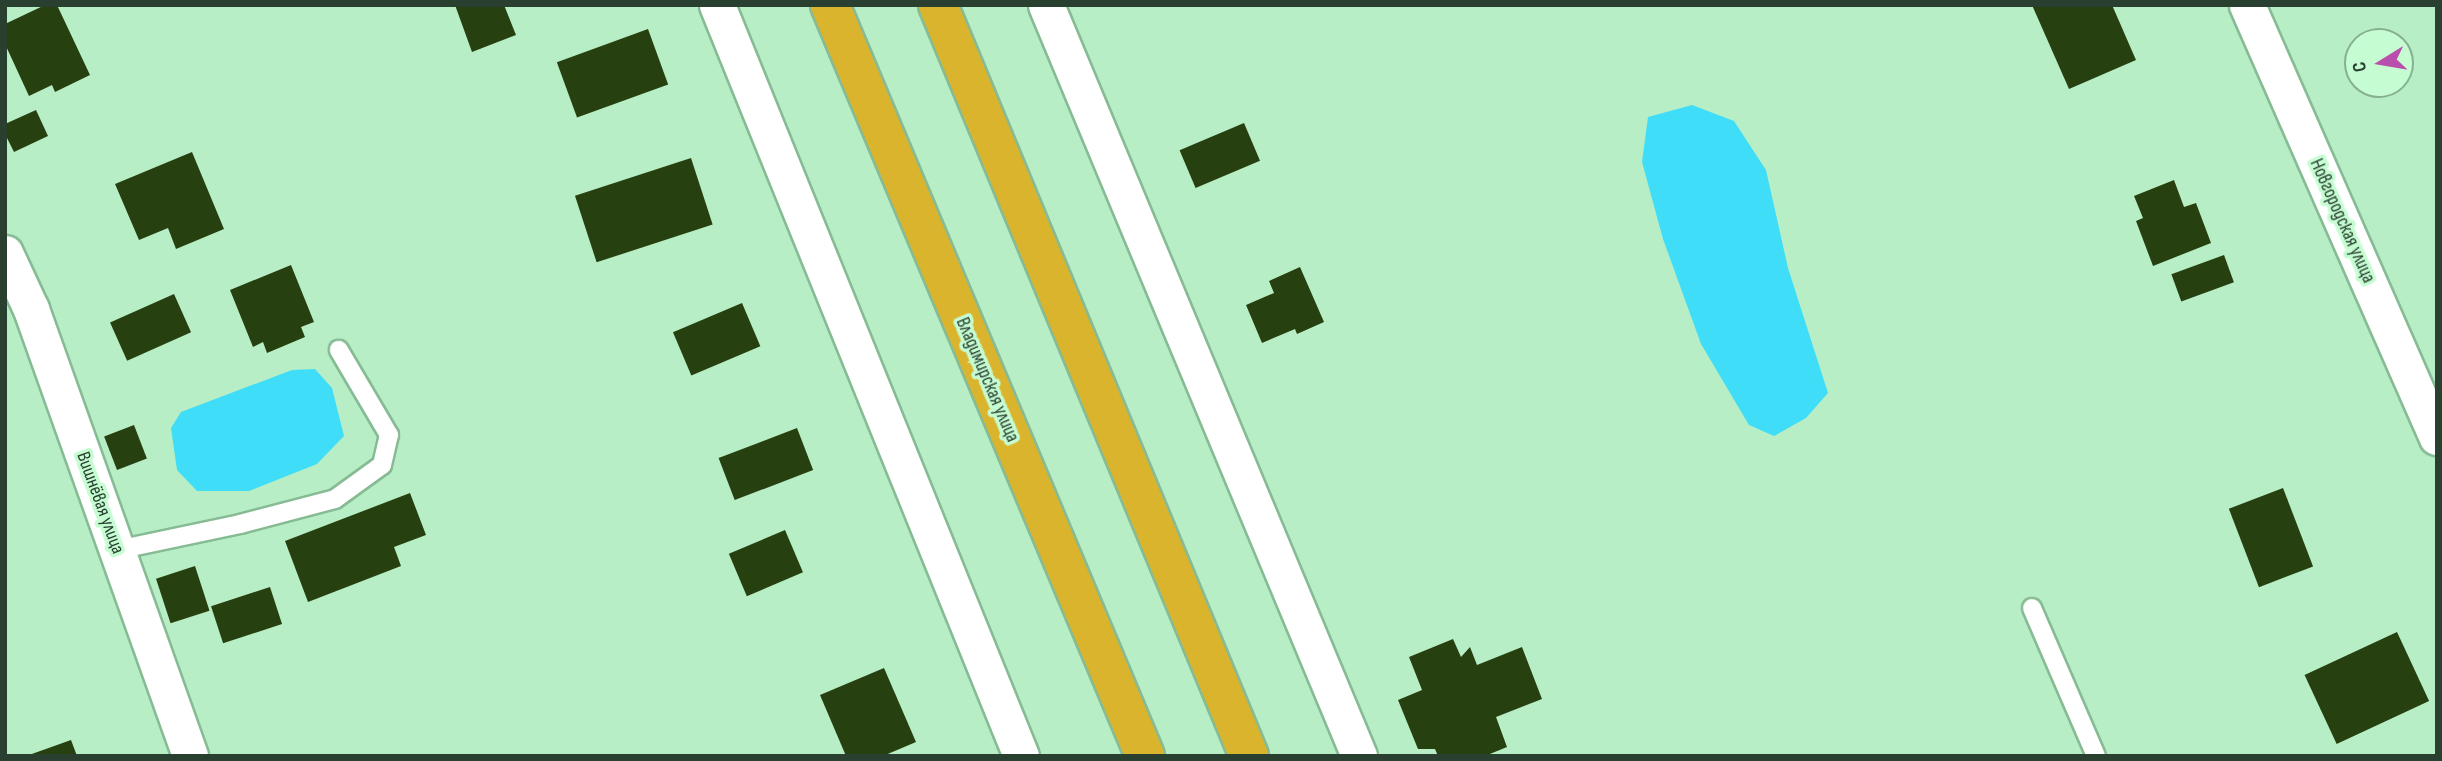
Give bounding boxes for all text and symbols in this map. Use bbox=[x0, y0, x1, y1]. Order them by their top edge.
north arrow bbox=[2344, 28, 2414, 98]
text: С bbox=[2348, 60, 2372, 74]
street label: Новгородская улица bbox=[2304, 155, 2380, 287]
street label: Владимирская улица bbox=[950, 314, 1024, 446]
street label: Вишнёвая улица bbox=[71, 449, 129, 557]

